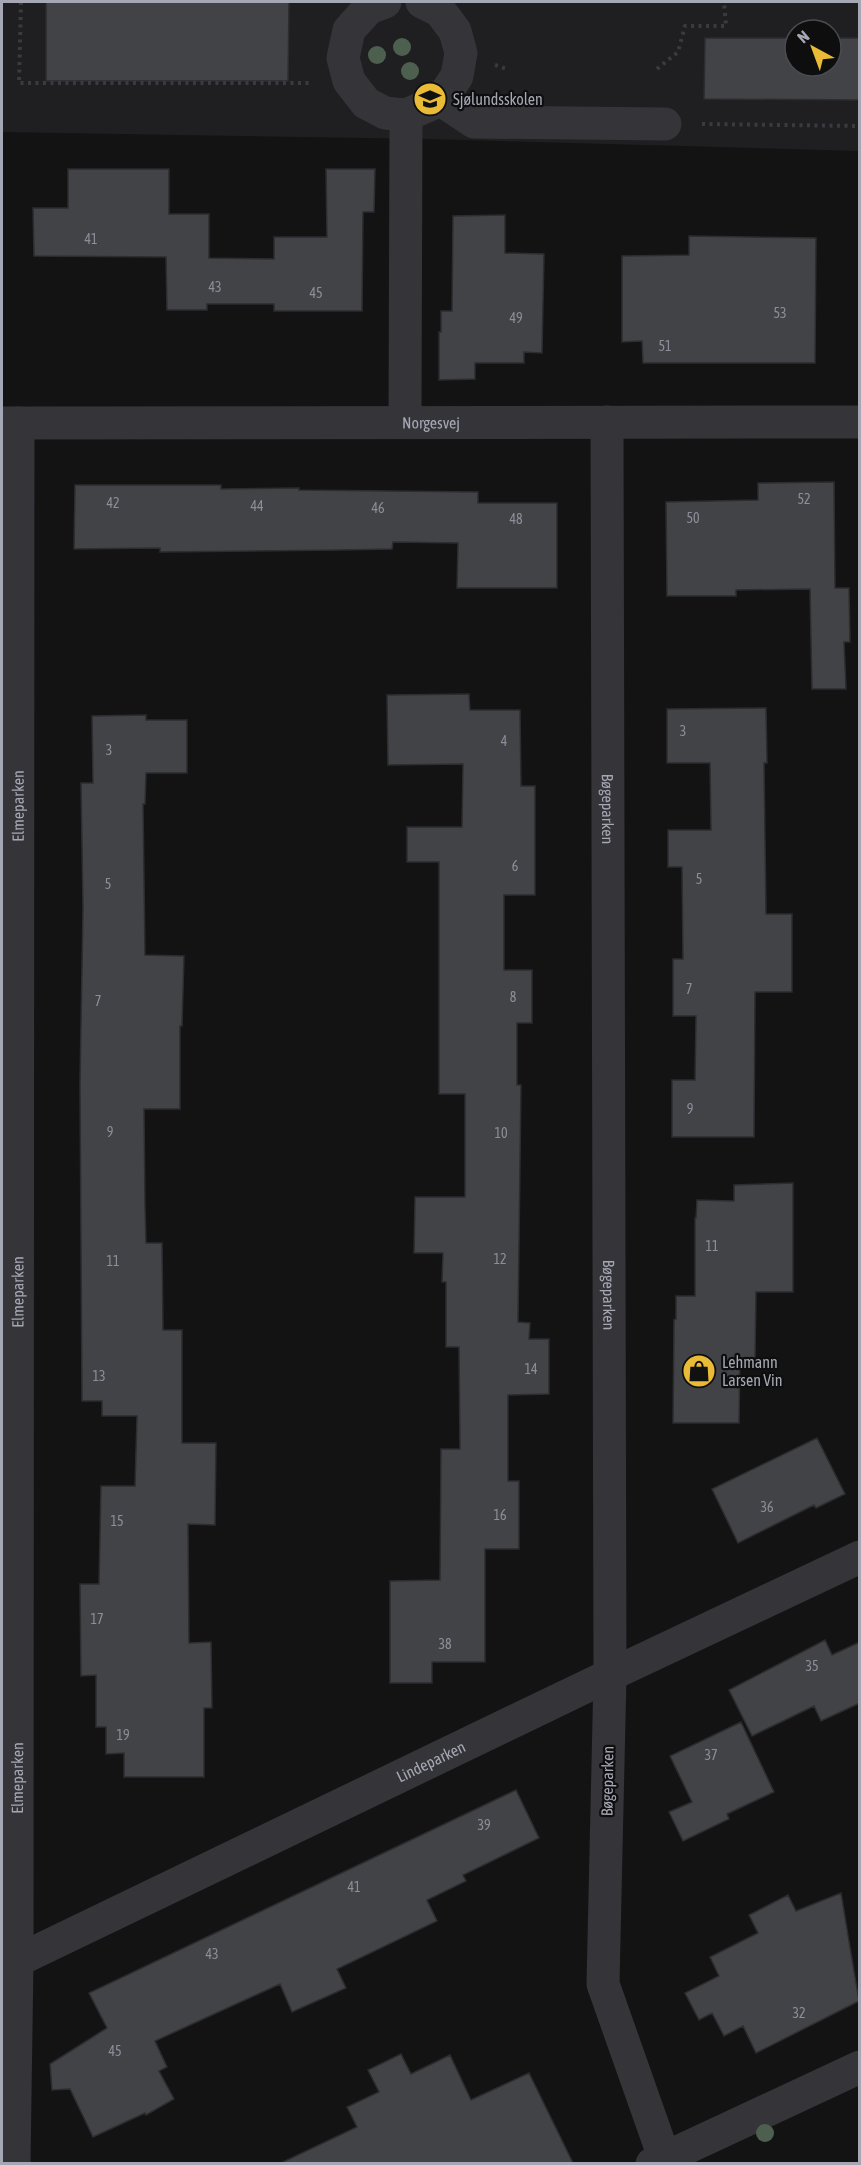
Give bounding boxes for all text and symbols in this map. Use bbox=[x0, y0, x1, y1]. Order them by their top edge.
north arrow bbox=[783, 18, 843, 78]
text: N bbox=[794, 27, 813, 47]
school or university icon: Sjølundsskolen bbox=[412, 81, 448, 117]
place label: Sjølundsskolen bbox=[453, 90, 543, 109]
house number: 41 bbox=[84, 231, 98, 247]
house number: 43 bbox=[208, 279, 222, 295]
house number: 45 bbox=[309, 285, 323, 301]
house number: 53 bbox=[773, 305, 787, 321]
house number: 49 bbox=[509, 310, 523, 326]
house number: 51 bbox=[658, 338, 672, 354]
street label: Norgesvej bbox=[402, 413, 460, 433]
house number: 52 bbox=[797, 491, 811, 507]
house number: 42 bbox=[106, 495, 120, 511]
house number: 44 bbox=[250, 498, 264, 514]
house number: 46 bbox=[371, 500, 385, 516]
house number: 50 bbox=[686, 510, 700, 526]
house number: 48 bbox=[509, 511, 523, 527]
house number: 3 bbox=[680, 723, 686, 739]
house number: 4 bbox=[501, 733, 508, 749]
house number: 3 bbox=[106, 742, 112, 758]
street label: Elmeparken bbox=[9, 770, 28, 842]
street label: Bøgeparken bbox=[598, 774, 617, 844]
house number: 6 bbox=[512, 858, 519, 874]
house number: 5 bbox=[696, 871, 702, 887]
house number: 5 bbox=[105, 876, 111, 892]
house number: 7 bbox=[686, 981, 692, 997]
house number: 8 bbox=[510, 989, 517, 1005]
house number: 7 bbox=[95, 993, 101, 1009]
house number: 9 bbox=[687, 1101, 693, 1117]
house number: 9 bbox=[107, 1124, 113, 1140]
house number: 10 bbox=[494, 1125, 508, 1141]
house number: 11 bbox=[705, 1238, 719, 1254]
house number: 12 bbox=[493, 1251, 507, 1267]
house number: 11 bbox=[106, 1253, 120, 1269]
street label: Elmeparken bbox=[8, 1256, 27, 1328]
street label: Bøgeparken bbox=[599, 1260, 618, 1330]
shop icon: Lehmann Larsen Vin bbox=[681, 1353, 717, 1389]
place label: Lehmann Larsen Vin bbox=[722, 1353, 783, 1389]
house number: 14 bbox=[524, 1361, 538, 1377]
house number: 13 bbox=[92, 1368, 106, 1384]
house number: 36 bbox=[760, 1499, 774, 1515]
house number: 16 bbox=[493, 1507, 507, 1523]
house number: 15 bbox=[110, 1513, 124, 1529]
house number: 17 bbox=[90, 1611, 104, 1627]
house number: 38 bbox=[438, 1636, 452, 1652]
house number: 35 bbox=[805, 1658, 819, 1674]
house number: 19 bbox=[116, 1727, 130, 1743]
street label: Lindeparken bbox=[394, 1737, 468, 1786]
street label: Elmeparken bbox=[8, 1742, 27, 1814]
street label: Bøgeparken bbox=[597, 1746, 618, 1816]
house number: 37 bbox=[704, 1747, 718, 1763]
house number: 39 bbox=[477, 1817, 491, 1833]
house number: 41 bbox=[347, 1879, 361, 1895]
house number: 43 bbox=[205, 1946, 219, 1962]
house number: 32 bbox=[792, 2005, 806, 2021]
house number: 45 bbox=[108, 2043, 122, 2059]

